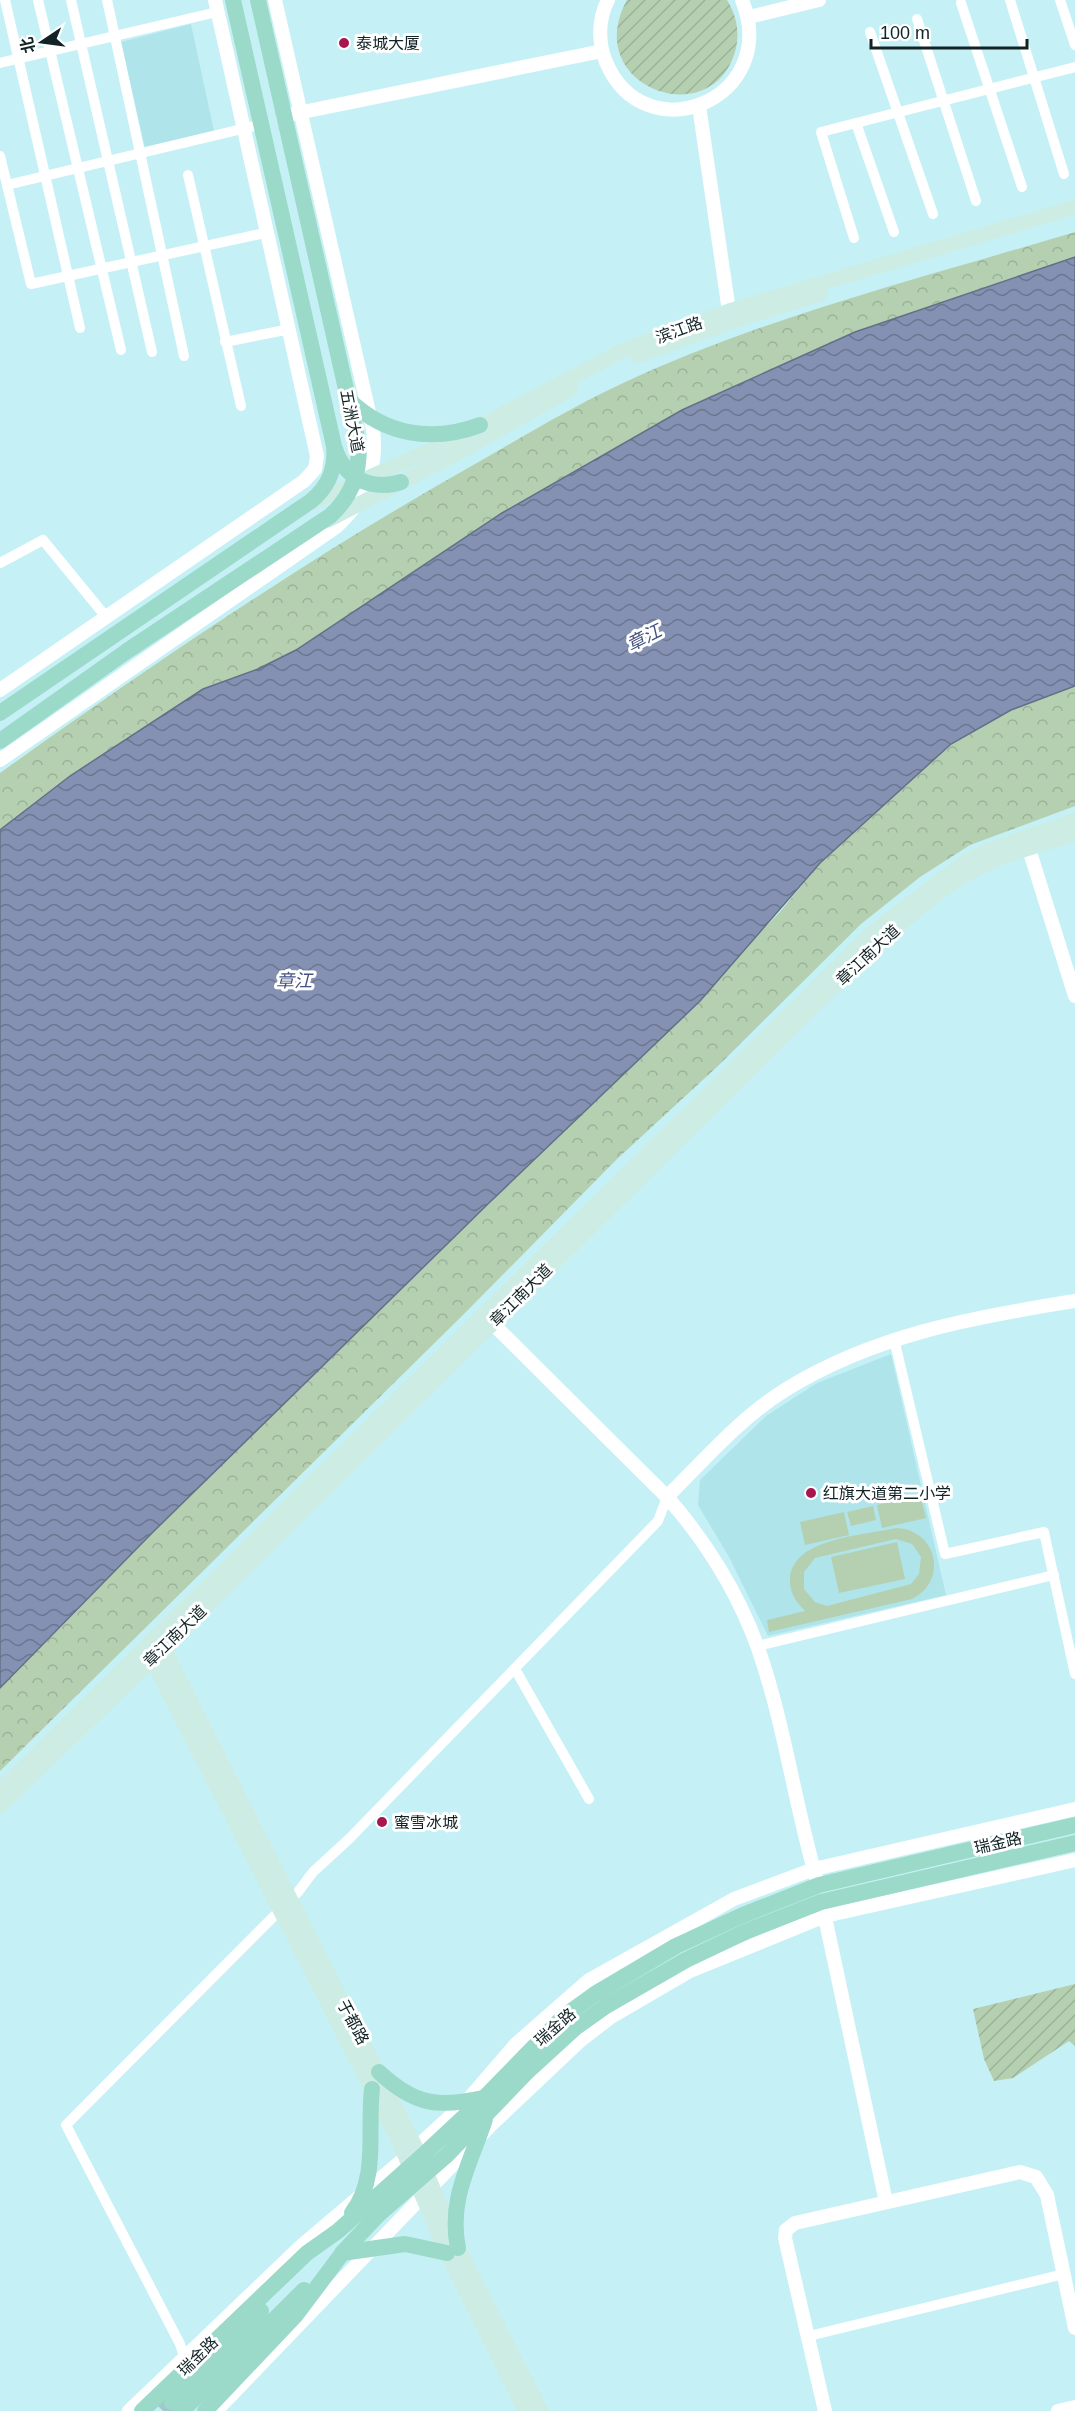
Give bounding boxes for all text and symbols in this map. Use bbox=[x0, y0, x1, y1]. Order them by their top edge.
north arrow bbox=[12, 12, 72, 72]
scale bar bbox=[871, 12, 1027, 50]
text: 100 m bbox=[880, 23, 930, 43]
place label: 泰城大厦 bbox=[356, 35, 420, 52]
text: 北 bbox=[18, 36, 38, 55]
marker: 泰城大厦 bbox=[337, 36, 351, 50]
street label: 滨江路 bbox=[654, 314, 704, 346]
street label: 五洲大道 bbox=[338, 388, 366, 454]
water label: 章江 bbox=[623, 620, 666, 655]
street label: 章江南大道 bbox=[833, 921, 903, 989]
water label: 章江 bbox=[276, 971, 314, 991]
street label: 章江南大道 bbox=[487, 1261, 555, 1329]
place label: 红旗大道第二小学 bbox=[823, 1485, 951, 1502]
marker: 红旗大道第二小学 bbox=[804, 1486, 818, 1500]
street label: 章江南大道 bbox=[140, 1602, 210, 1670]
place label: 蜜雪冰城 bbox=[394, 1814, 458, 1831]
marker: 蜜雪冰城 bbox=[375, 1815, 389, 1829]
street label: 瑞金路 bbox=[973, 1829, 1023, 1857]
street label: 于都路 bbox=[334, 1997, 372, 2047]
street label: 瑞金路 bbox=[531, 2005, 579, 2049]
street label: 瑞金路 bbox=[175, 2333, 221, 2379]

